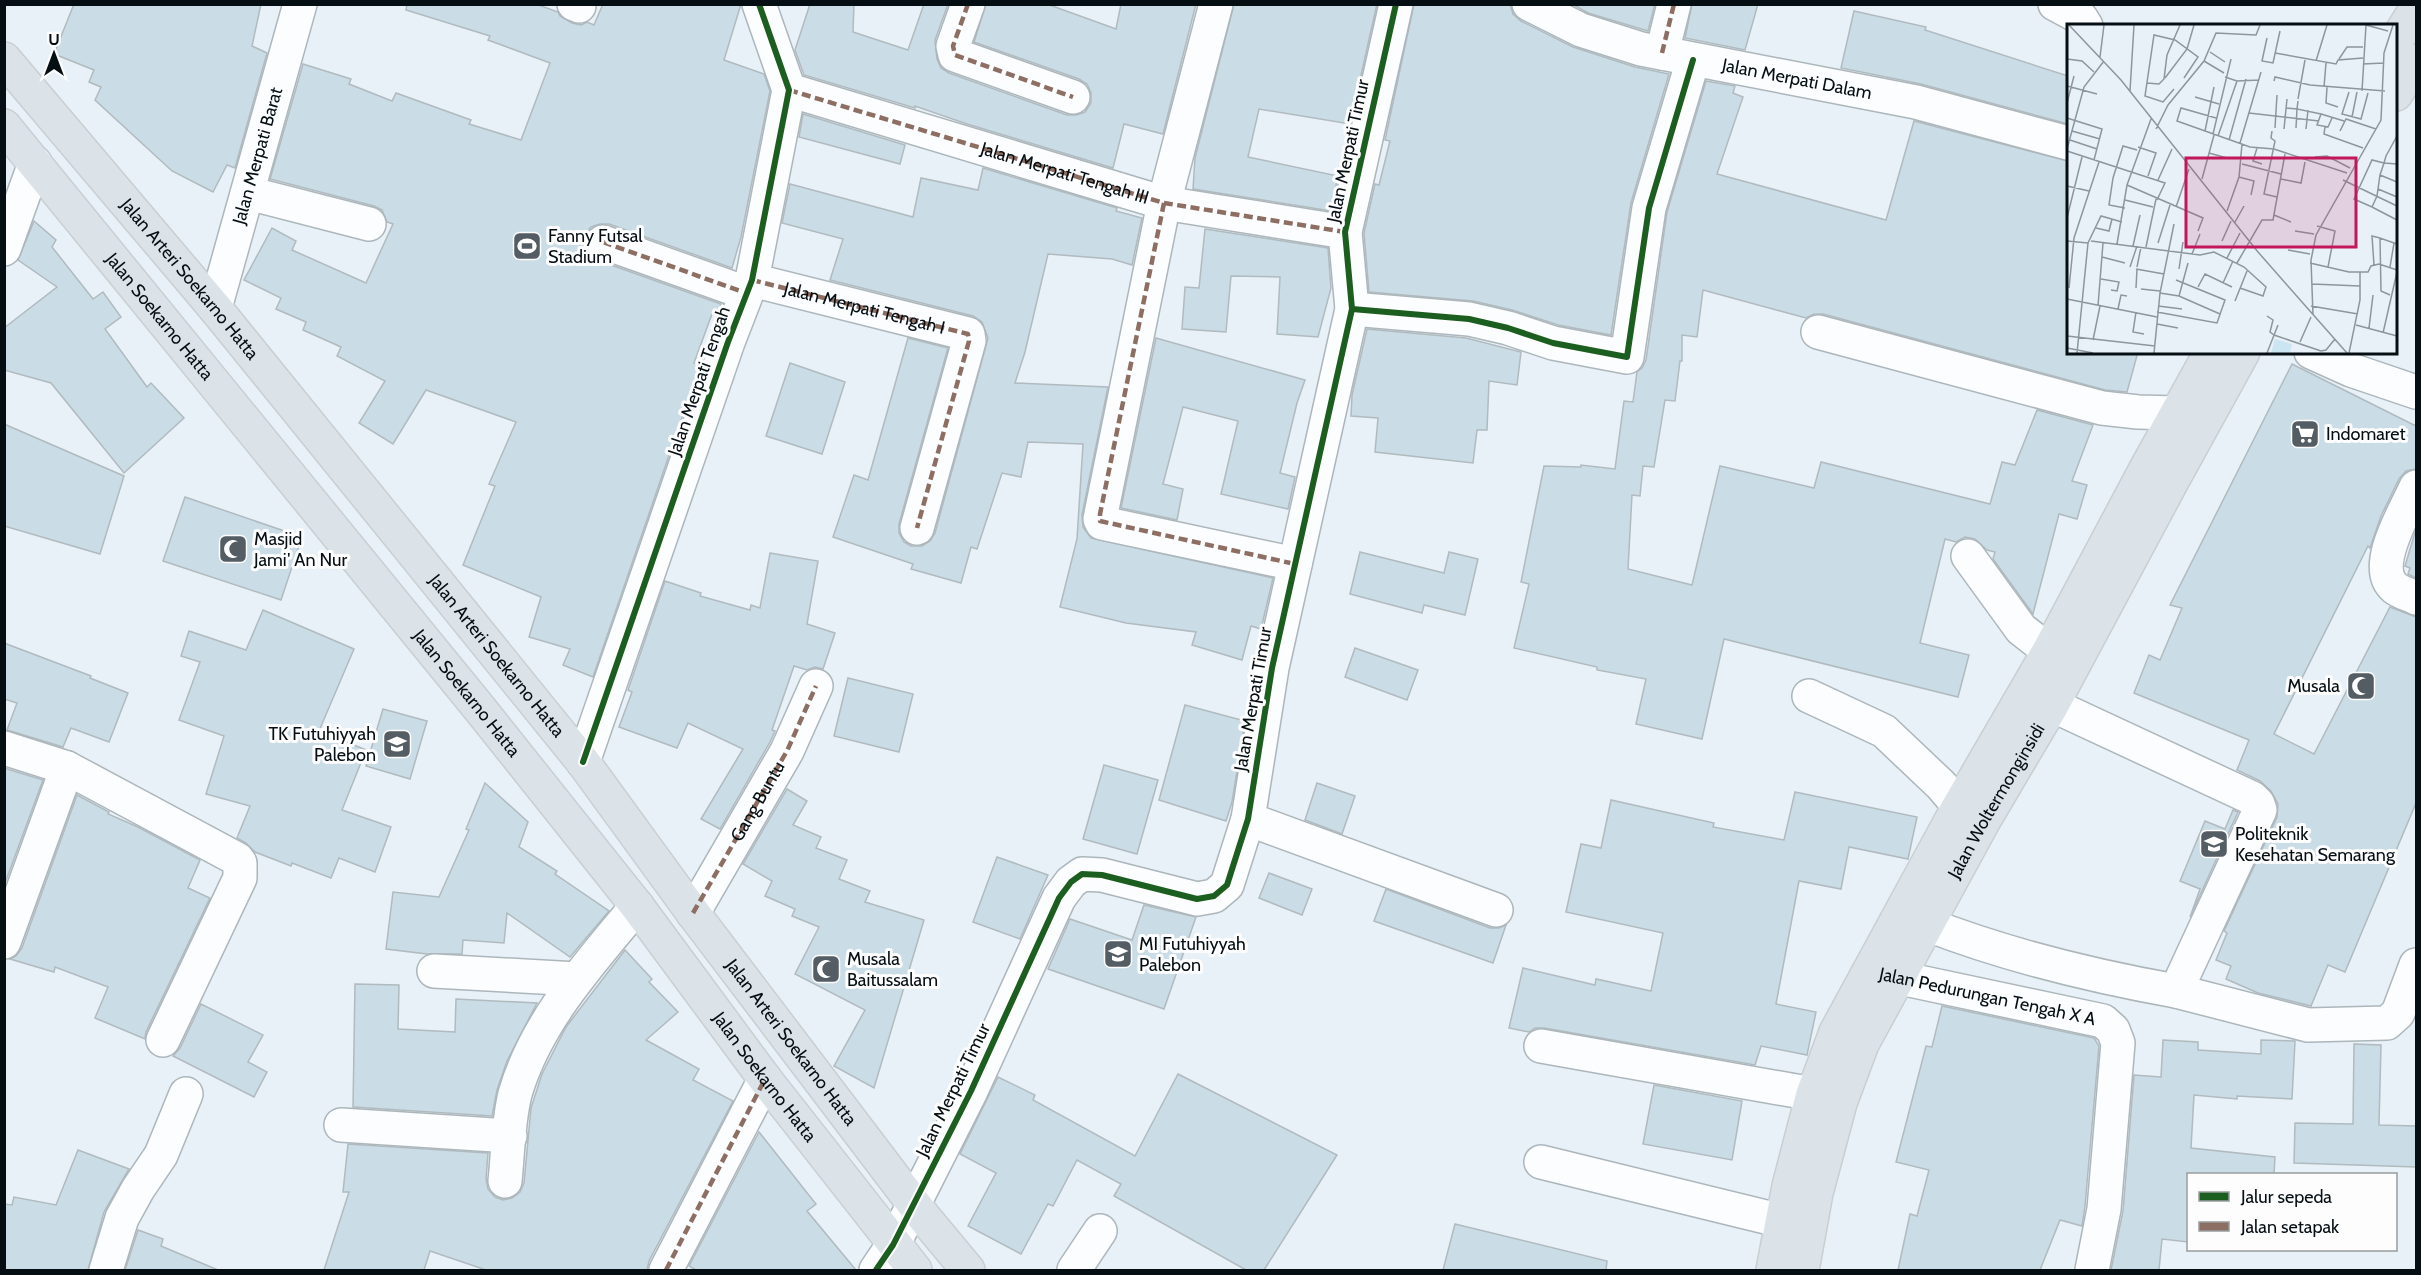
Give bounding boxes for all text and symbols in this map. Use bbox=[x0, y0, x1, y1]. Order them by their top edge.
north arrow bbox=[24, 24, 84, 84]
inset map bbox=[2067, 24, 2397, 354]
text: U bbox=[48, 30, 60, 49]
street label: Jalan Merpati Dalam bbox=[1719, 54, 1874, 104]
street label: Jalan Merpati Timur bbox=[1322, 77, 1374, 226]
street label: Jalan Merpati Barat bbox=[228, 85, 287, 228]
street label: Jalan Merpati Tengah III bbox=[977, 137, 1151, 209]
street label: Jalan Arteri Soekarno Hatta bbox=[115, 193, 264, 364]
place label: Fanny Futsal Stadium bbox=[548, 225, 643, 268]
sports icon: Fanny Futsal Stadium bbox=[511, 230, 543, 262]
street label: Jalan Soekarno Hatta bbox=[101, 248, 218, 385]
street label: Jalan Merpati Tengah I bbox=[781, 277, 947, 339]
street label: Jalan Merpati Tengah bbox=[663, 303, 735, 460]
supermarket icon: Indomaret bbox=[2289, 418, 2321, 450]
place label: Indomaret bbox=[2326, 423, 2406, 445]
place label: Masjid Jami' An Nur bbox=[253, 528, 347, 571]
mosque icon: Masjid Jami' An Nur bbox=[217, 533, 249, 565]
street label: Jalan Arteri Soekarno Hatta bbox=[424, 569, 570, 742]
street label: Jalan Soekarno Hatta bbox=[408, 624, 525, 762]
street label: Jalan Merpati Timur bbox=[1229, 625, 1277, 774]
mosque icon: Musala bbox=[2345, 670, 2377, 702]
place label: Musala bbox=[2287, 675, 2340, 697]
street label: Jalan Woltermonginsidi bbox=[1943, 719, 2050, 883]
place label: TK Futuhiyyah Palebon bbox=[268, 723, 376, 766]
school or university icon: TK Futuhiyyah Palebon bbox=[381, 728, 413, 760]
street label: Gang Buntu bbox=[726, 757, 790, 846]
place label: Politeknik Kesehatan Semarang bbox=[2235, 823, 2396, 866]
school or university icon: Politeknik Kesehatan Semarang bbox=[2198, 828, 2230, 860]
place label: MI Futuhiyyah Palebon bbox=[1139, 933, 1246, 976]
school or university icon: MI Futuhiyyah Palebon bbox=[1102, 938, 1134, 970]
place label: Musala Baitussalam bbox=[847, 948, 938, 991]
mosque icon: Musala Baitussalam bbox=[810, 953, 842, 985]
street label: Jalan Arteri Soekarno Hatta bbox=[720, 954, 862, 1130]
street label: Jalan Pedurungan Tengah X A bbox=[1876, 963, 2098, 1030]
street label: Jalan Soekarno Hatta bbox=[708, 1007, 822, 1147]
street label: Jalan Merpati Timur bbox=[911, 1019, 995, 1161]
legend bbox=[2187, 1173, 2397, 1251]
text: Jalur sepeda bbox=[2240, 1186, 2332, 1208]
text: Jalan setapak bbox=[2240, 1216, 2340, 1238]

